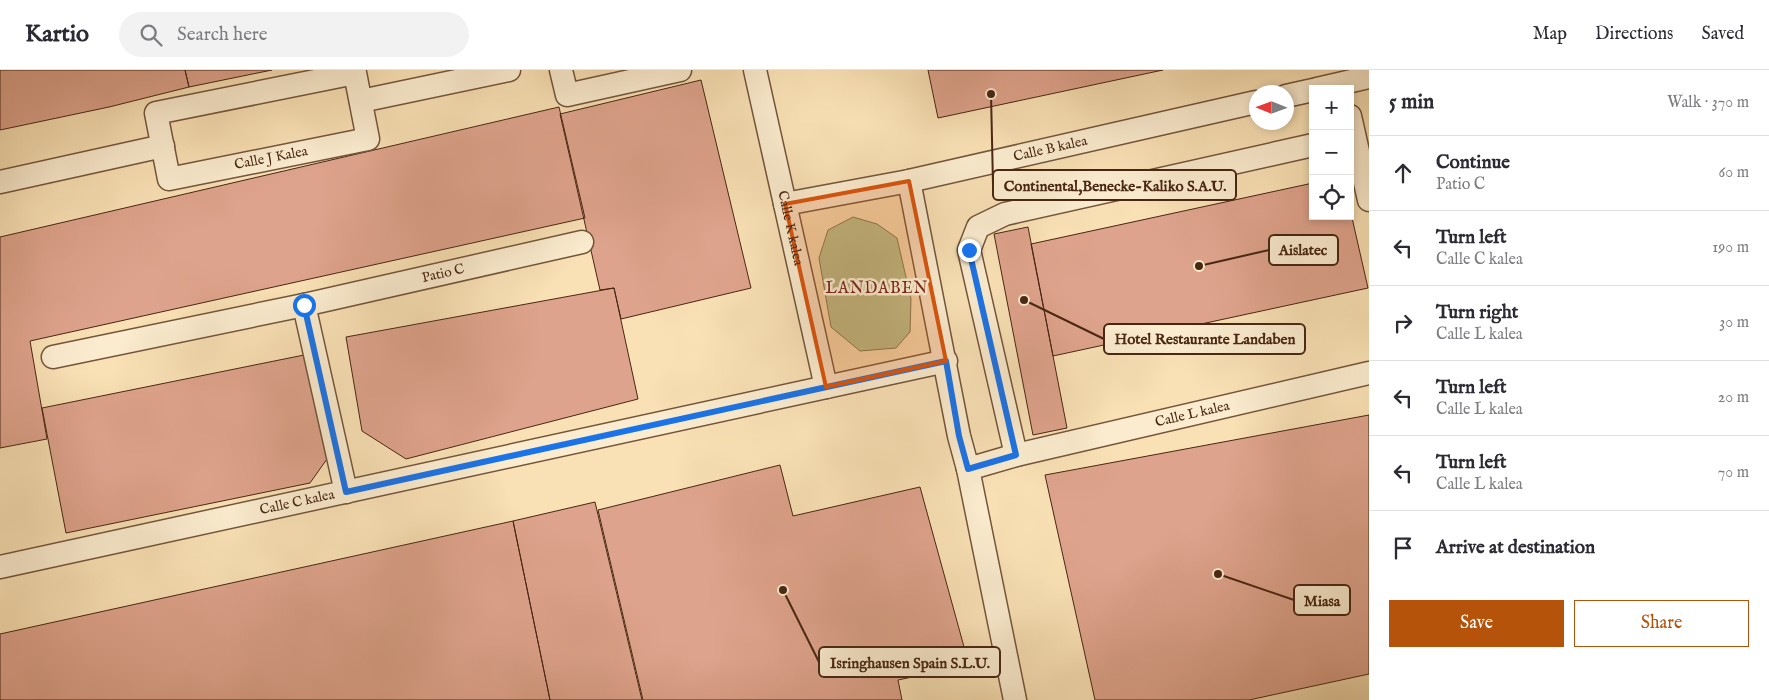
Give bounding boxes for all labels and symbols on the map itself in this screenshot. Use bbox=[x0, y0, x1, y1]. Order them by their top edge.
north arrow bbox=[1249, 85, 1294, 130]
street label: Calle B kalea bbox=[1012, 131, 1090, 166]
street label: Calle J Kalea bbox=[233, 142, 310, 174]
callout: Continental,Benecke-Kaliko S.A.U. bbox=[993, 170, 1236, 200]
text: Continental,Benecke-Kaliko S.A.U. bbox=[1004, 177, 1226, 196]
street label: Calle K kalea bbox=[773, 189, 808, 268]
callout: Aislatec bbox=[1269, 235, 1338, 265]
route end bbox=[958, 239, 981, 262]
text: Aislatec bbox=[1278, 241, 1328, 260]
street label: Patio C bbox=[420, 260, 466, 287]
district label: LANDABEN bbox=[826, 279, 928, 299]
route start bbox=[293, 294, 316, 317]
callout: Hotel Restaurante Landaben bbox=[1104, 324, 1305, 354]
text: Hotel Restaurante Landaben bbox=[1115, 330, 1295, 349]
street label: Calle L kalea bbox=[1153, 396, 1232, 431]
street label: Calle C kalea bbox=[258, 485, 337, 519]
callout: Miasa bbox=[1294, 585, 1350, 615]
text: Miasa bbox=[1304, 592, 1341, 611]
callout: Isringhausen Spain S.L.U. bbox=[819, 647, 1000, 677]
text: Isringhausen Spain S.L.U. bbox=[830, 654, 990, 673]

